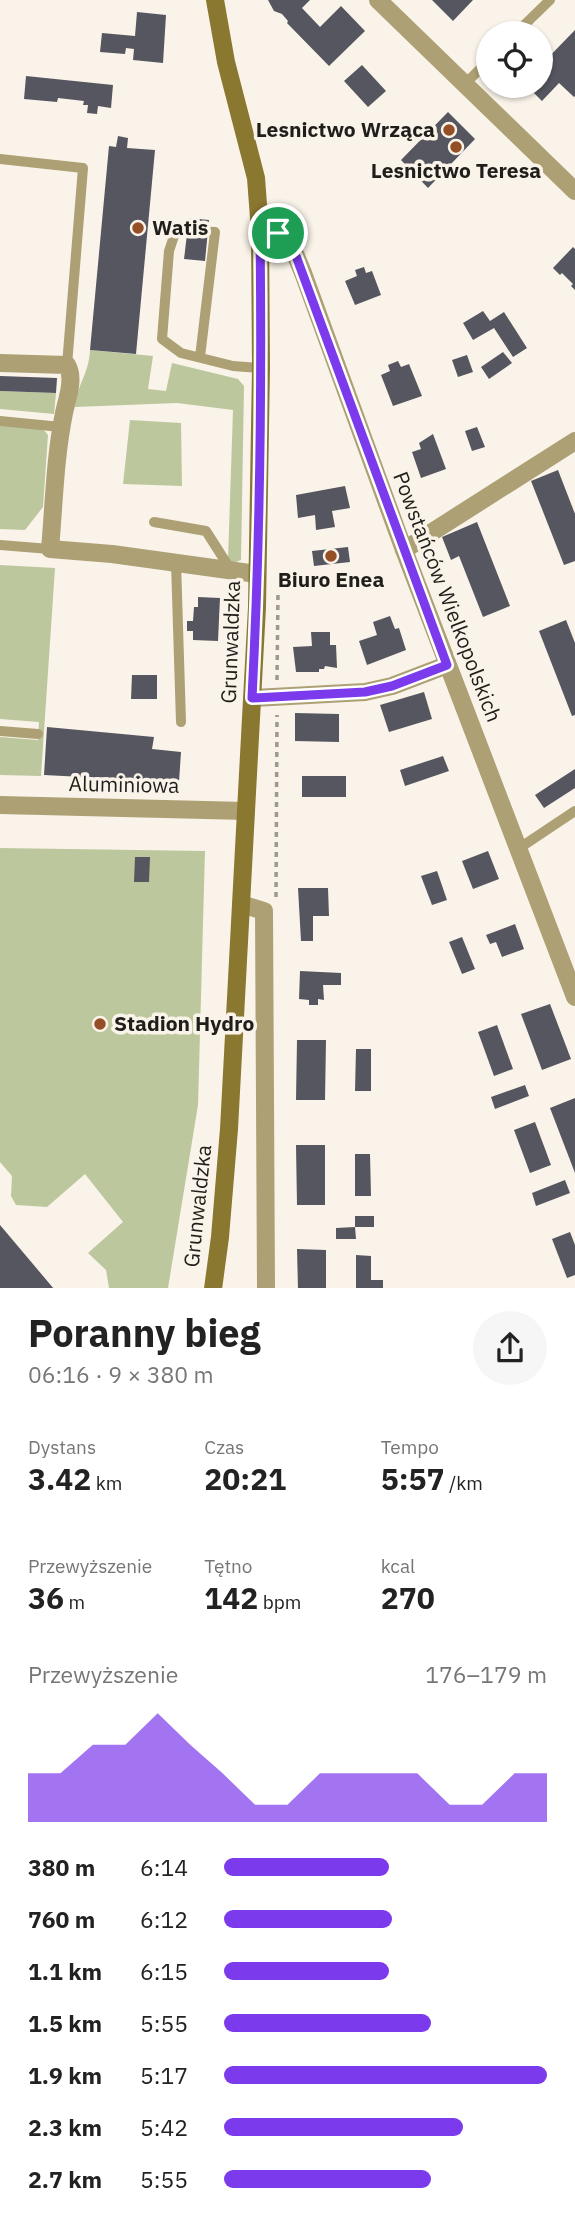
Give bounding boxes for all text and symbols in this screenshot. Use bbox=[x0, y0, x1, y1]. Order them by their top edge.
map controls bbox=[476, 21, 553, 98]
button: locate bbox=[476, 21, 553, 98]
place label: Lesnictwo Wrząca bbox=[256, 115, 435, 143]
marker: Lesnictwo Wrząca bbox=[441, 122, 457, 138]
marker: Lesnictwo Teresa bbox=[448, 139, 464, 155]
place label: Lesnictwo Teresa bbox=[371, 156, 541, 184]
pin bbox=[248, 203, 308, 263]
place label: Watis bbox=[152, 213, 208, 241]
icon: arrive bbox=[259, 214, 297, 252]
marker: Watis bbox=[130, 220, 146, 236]
street label: Powstańców Wielkopolskich bbox=[387, 467, 509, 726]
marker: Biuro Enea bbox=[323, 548, 339, 564]
place label: Biuro Enea bbox=[278, 565, 384, 593]
street label: Grunwaldzka bbox=[214, 580, 246, 704]
street label: Aluminiowa bbox=[68, 769, 180, 799]
place label: Stadion Hydro bbox=[114, 1009, 254, 1037]
marker: Stadion Hydro bbox=[92, 1016, 108, 1032]
street label: Grunwaldzka bbox=[177, 1143, 217, 1269]
text: Poranny bieg bbox=[28, 1308, 261, 1357]
button: share bbox=[473, 1311, 547, 1385]
text: 06:16 · 9 × 380 m bbox=[28, 1359, 214, 1389]
text: Dystans bbox=[28, 1435, 96, 1459]
text: Czas bbox=[204, 1435, 244, 1459]
text: Tempo bbox=[381, 1435, 439, 1459]
text: 3.42 bbox=[28, 1459, 91, 1498]
text: 20:21 bbox=[204, 1459, 286, 1498]
text: 5:57 bbox=[381, 1459, 445, 1498]
text: km bbox=[91, 1471, 122, 1495]
text: /km bbox=[445, 1471, 483, 1495]
text: Przewyższenie bbox=[28, 1554, 152, 1578]
text: Tętno bbox=[204, 1554, 253, 1578]
text: kcal bbox=[381, 1554, 415, 1578]
text: 36 bbox=[28, 1578, 64, 1617]
text: 142 bbox=[204, 1578, 258, 1617]
text: 270 bbox=[381, 1578, 435, 1617]
text: m bbox=[64, 1590, 85, 1614]
text: bpm bbox=[258, 1590, 301, 1614]
text: Przewyższenie bbox=[28, 1659, 178, 1689]
text: 176–179 m bbox=[425, 1659, 547, 1689]
text: 380 m bbox=[28, 1852, 95, 1882]
text: 6:14 bbox=[140, 1852, 188, 1882]
text: 760 m bbox=[28, 1904, 95, 1934]
text: 6:12 bbox=[140, 1904, 188, 1934]
text: 1.1 km bbox=[28, 1956, 102, 1986]
text: 6:15 bbox=[140, 1956, 188, 1986]
text: 1.5 km bbox=[28, 2008, 102, 2038]
text: 5:55 bbox=[140, 2008, 188, 2038]
text: 1.9 km bbox=[28, 2060, 102, 2090]
text: 5:17 bbox=[140, 2060, 188, 2090]
text: 2.3 km bbox=[28, 2112, 102, 2142]
text: 5:42 bbox=[140, 2112, 188, 2142]
text: 2.7 km bbox=[28, 2164, 102, 2194]
text: 5:55 bbox=[140, 2164, 188, 2194]

